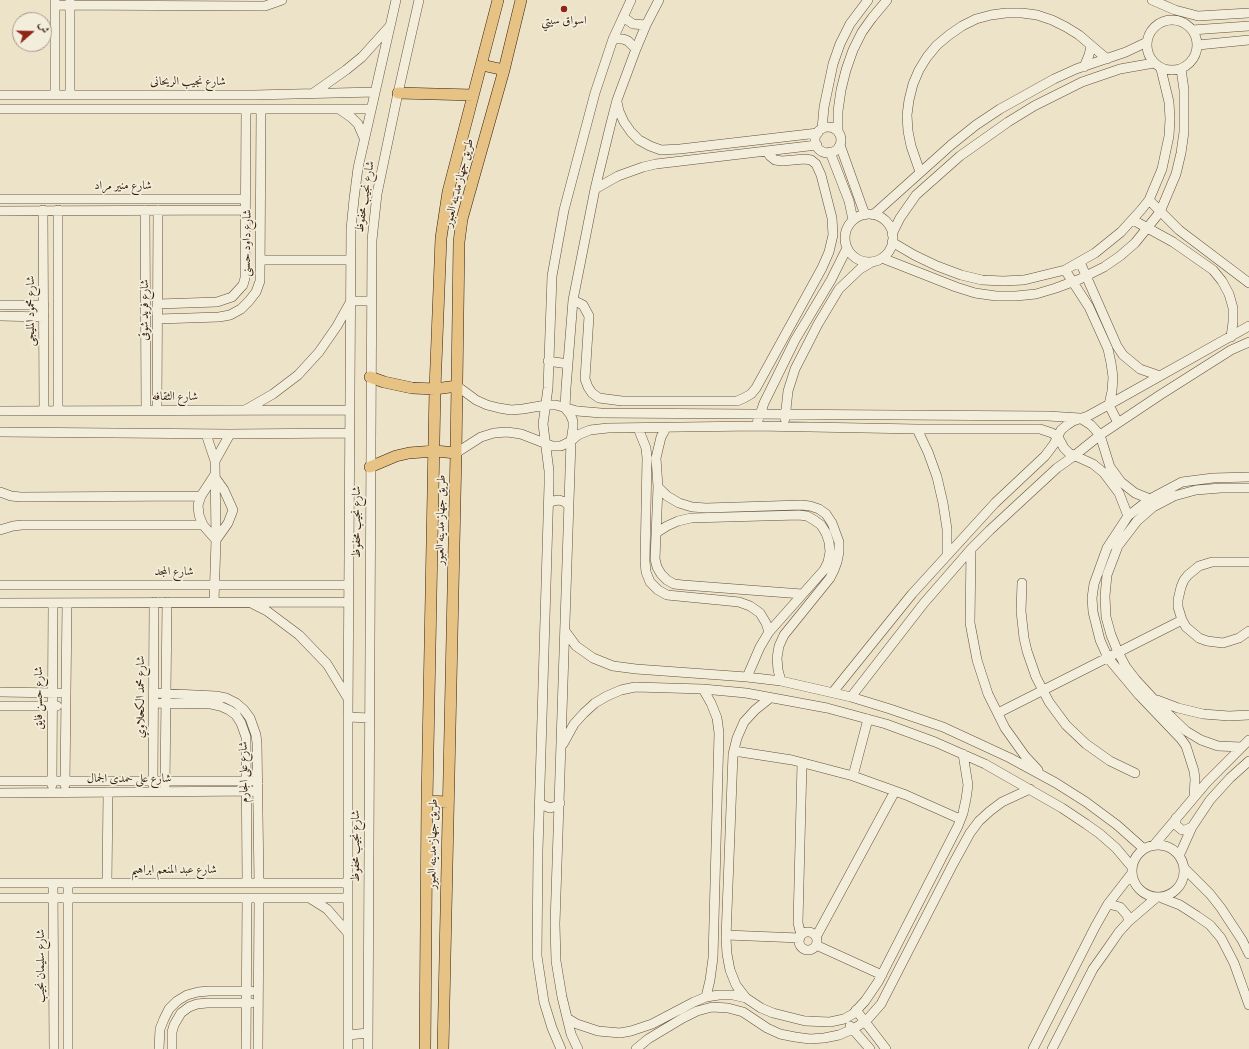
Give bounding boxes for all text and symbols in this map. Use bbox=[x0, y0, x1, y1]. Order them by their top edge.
marker: اسواق سيتي bbox=[559, 4, 569, 14]
north arrow bbox=[12, 12, 52, 52]
place label: اسواق سيتي bbox=[541, 15, 587, 29]
text: ش bbox=[34, 20, 52, 36]
street label: شارع نجيب الريحانى bbox=[150, 76, 226, 90]
street label: طريق جهاز مدينه العبور bbox=[442, 137, 478, 229]
street label: شارع نجيب محفوظ bbox=[353, 160, 379, 234]
street label: شارع منير مراد bbox=[94, 180, 152, 194]
street label: شارع داود حسنى bbox=[240, 209, 256, 277]
street label: شارع محمود المليجى bbox=[25, 276, 39, 346]
street label: شارع فريد شوقى bbox=[139, 279, 153, 341]
street label: شارع الثقافه bbox=[152, 391, 198, 405]
street label: طريق جهاز مدينه العبور bbox=[434, 475, 450, 565]
street label: شارع نجيب محفوظ bbox=[351, 486, 365, 558]
street label: شارع المجد bbox=[154, 566, 194, 580]
street label: شارع محمد الكحلاوي bbox=[135, 656, 149, 738]
street label: شارع حسن فايق bbox=[33, 666, 47, 730]
street label: شارع على الجارم bbox=[237, 741, 253, 803]
street label: شارع على حمدى الجمال bbox=[87, 773, 171, 787]
street label: طريق جهاز مدينه العبور bbox=[426, 799, 442, 889]
street label: شارع نجيب محفوظ bbox=[350, 810, 364, 882]
street label: شارع عبد المنعم ابراهيم bbox=[131, 864, 217, 878]
street label: شارع سليمان نجيب bbox=[35, 929, 49, 1003]

